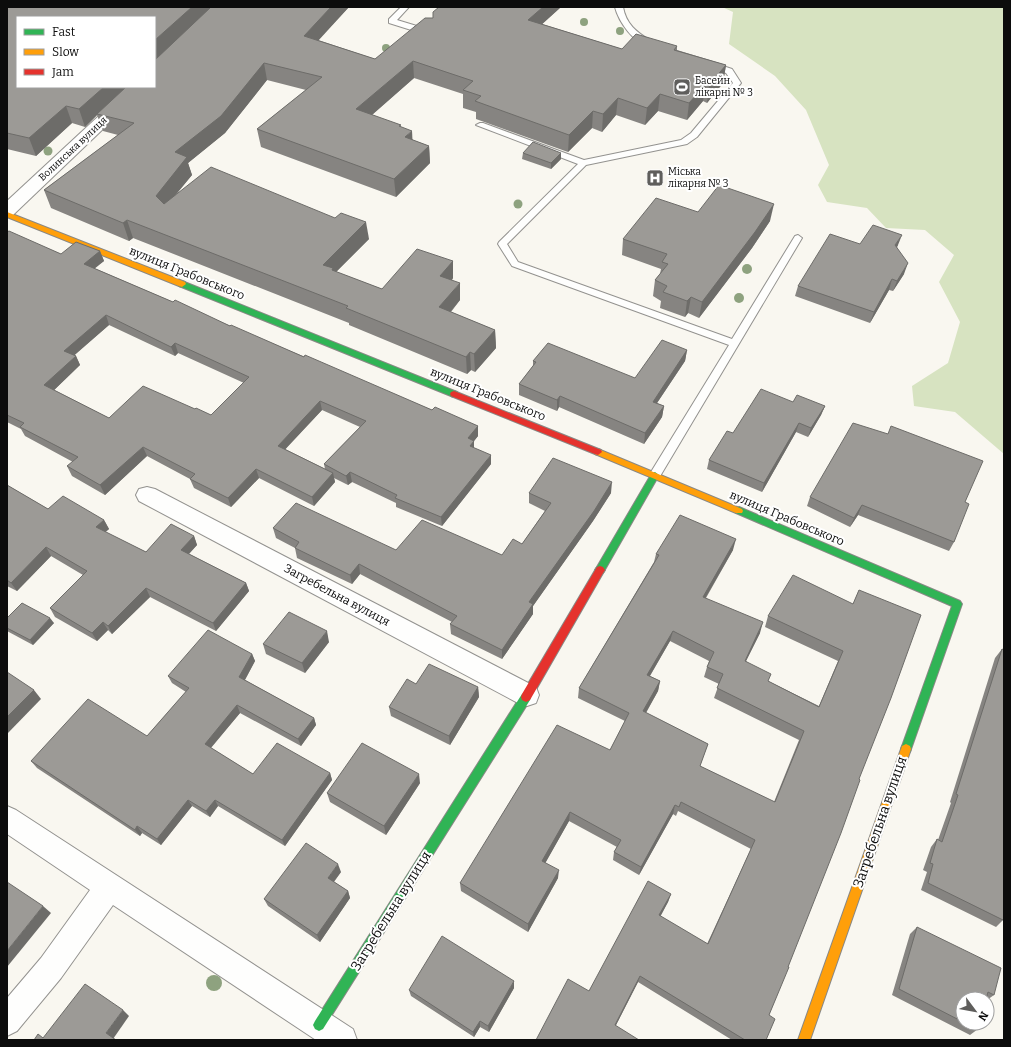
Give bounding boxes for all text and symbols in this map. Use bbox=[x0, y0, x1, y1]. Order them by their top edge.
legend bbox=[16, 16, 156, 88]
text: Fast bbox=[52, 25, 76, 39]
text: Slow bbox=[52, 45, 79, 59]
text: Jam bbox=[51, 65, 74, 79]
place label: Басейн лікарні № 3 bbox=[695, 75, 753, 99]
sports icon: Басейн лікарні № 3 bbox=[672, 77, 692, 97]
street label: Волинська вулиця bbox=[36, 114, 110, 184]
place label: Міська лікарня № 3 bbox=[668, 166, 729, 190]
hospital icon: Міська лікарня № 3 bbox=[645, 168, 665, 188]
street label: вулиця Грабовського bbox=[127, 243, 247, 303]
street label: вулиця Грабовського bbox=[428, 364, 548, 424]
street label: вулиця Грабовського bbox=[728, 488, 846, 549]
street label: Загребельна вулиця bbox=[282, 561, 393, 629]
street label: Загребельна вулиця bbox=[850, 754, 911, 890]
street label: Загребельна вулиця bbox=[347, 848, 435, 974]
north arrow bbox=[955, 991, 995, 1031]
text: N bbox=[975, 1009, 991, 1024]

